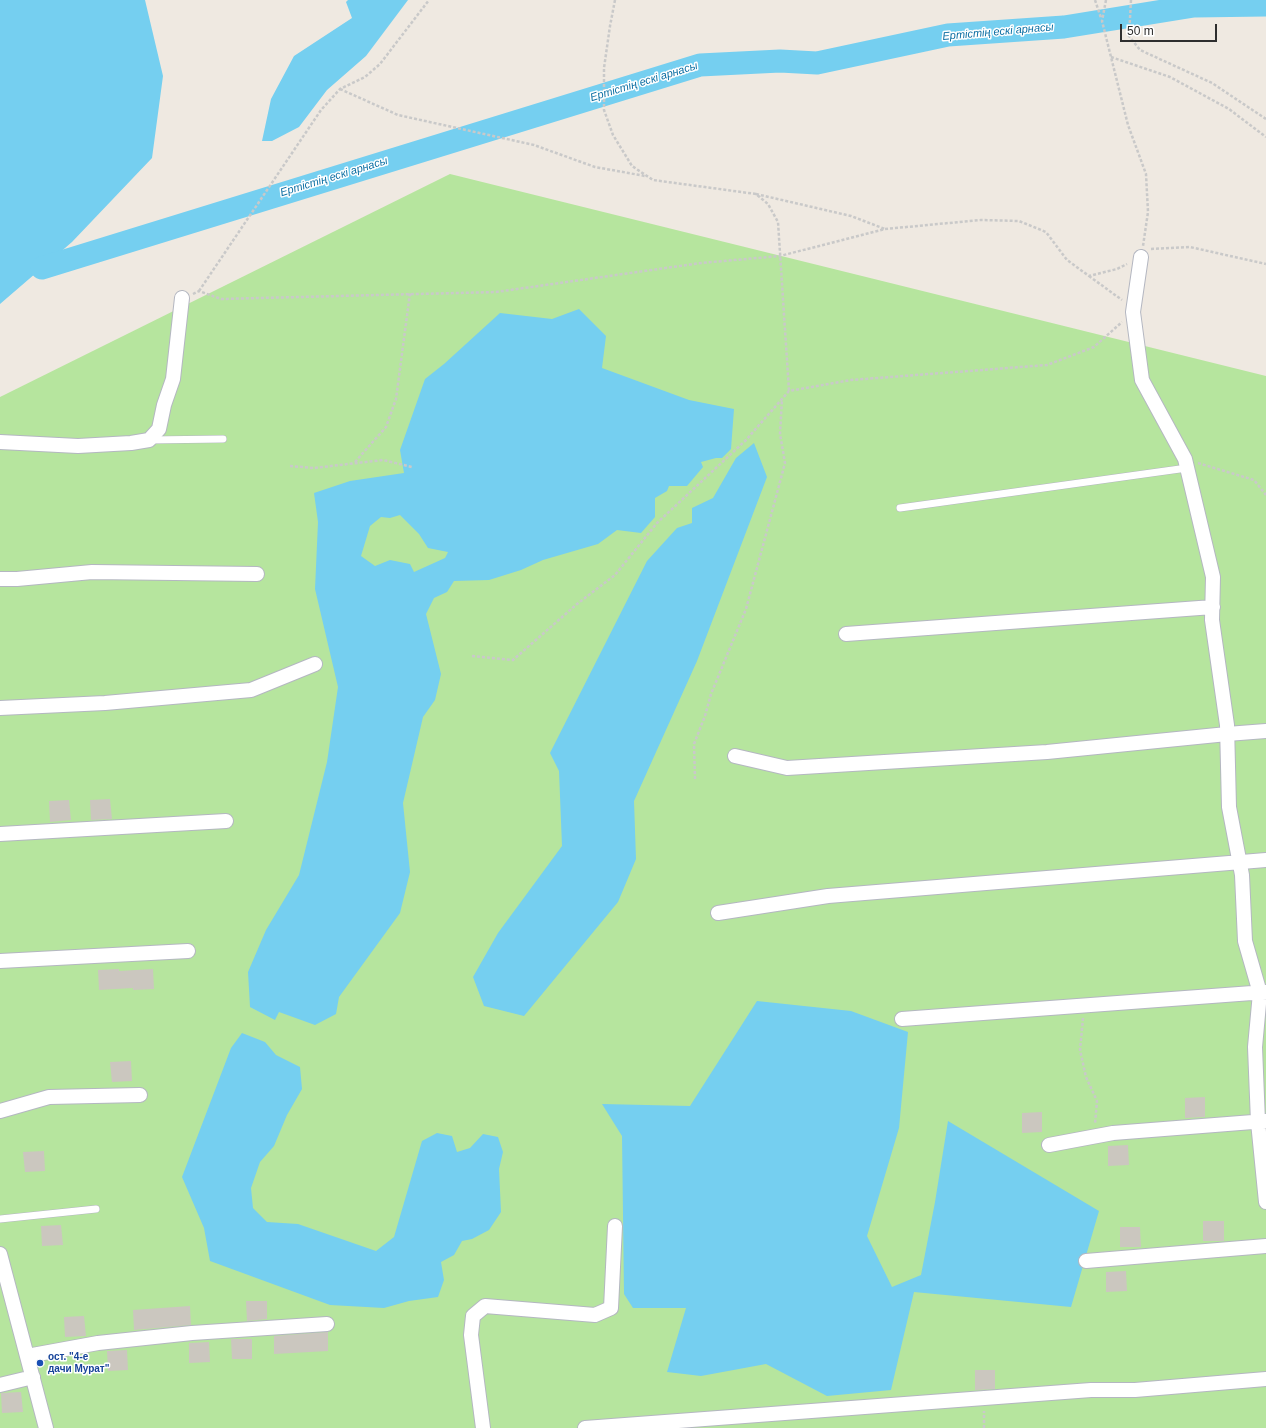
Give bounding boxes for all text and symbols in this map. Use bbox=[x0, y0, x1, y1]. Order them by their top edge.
scale bar bbox=[1122, 16, 1219, 42]
water label: Ертістің ескі арнасы bbox=[942, 21, 1054, 43]
text: 50 m bbox=[1127, 24, 1154, 38]
water label: Ертістің ескі арнасы bbox=[589, 59, 699, 105]
water label: Ертістің ескі арнасы bbox=[279, 154, 389, 200]
place label: ост. "4-е дачи Мурат" bbox=[48, 1351, 109, 1374]
marker: ост. "4-е дачи Мурат" bbox=[35, 1358, 45, 1368]

